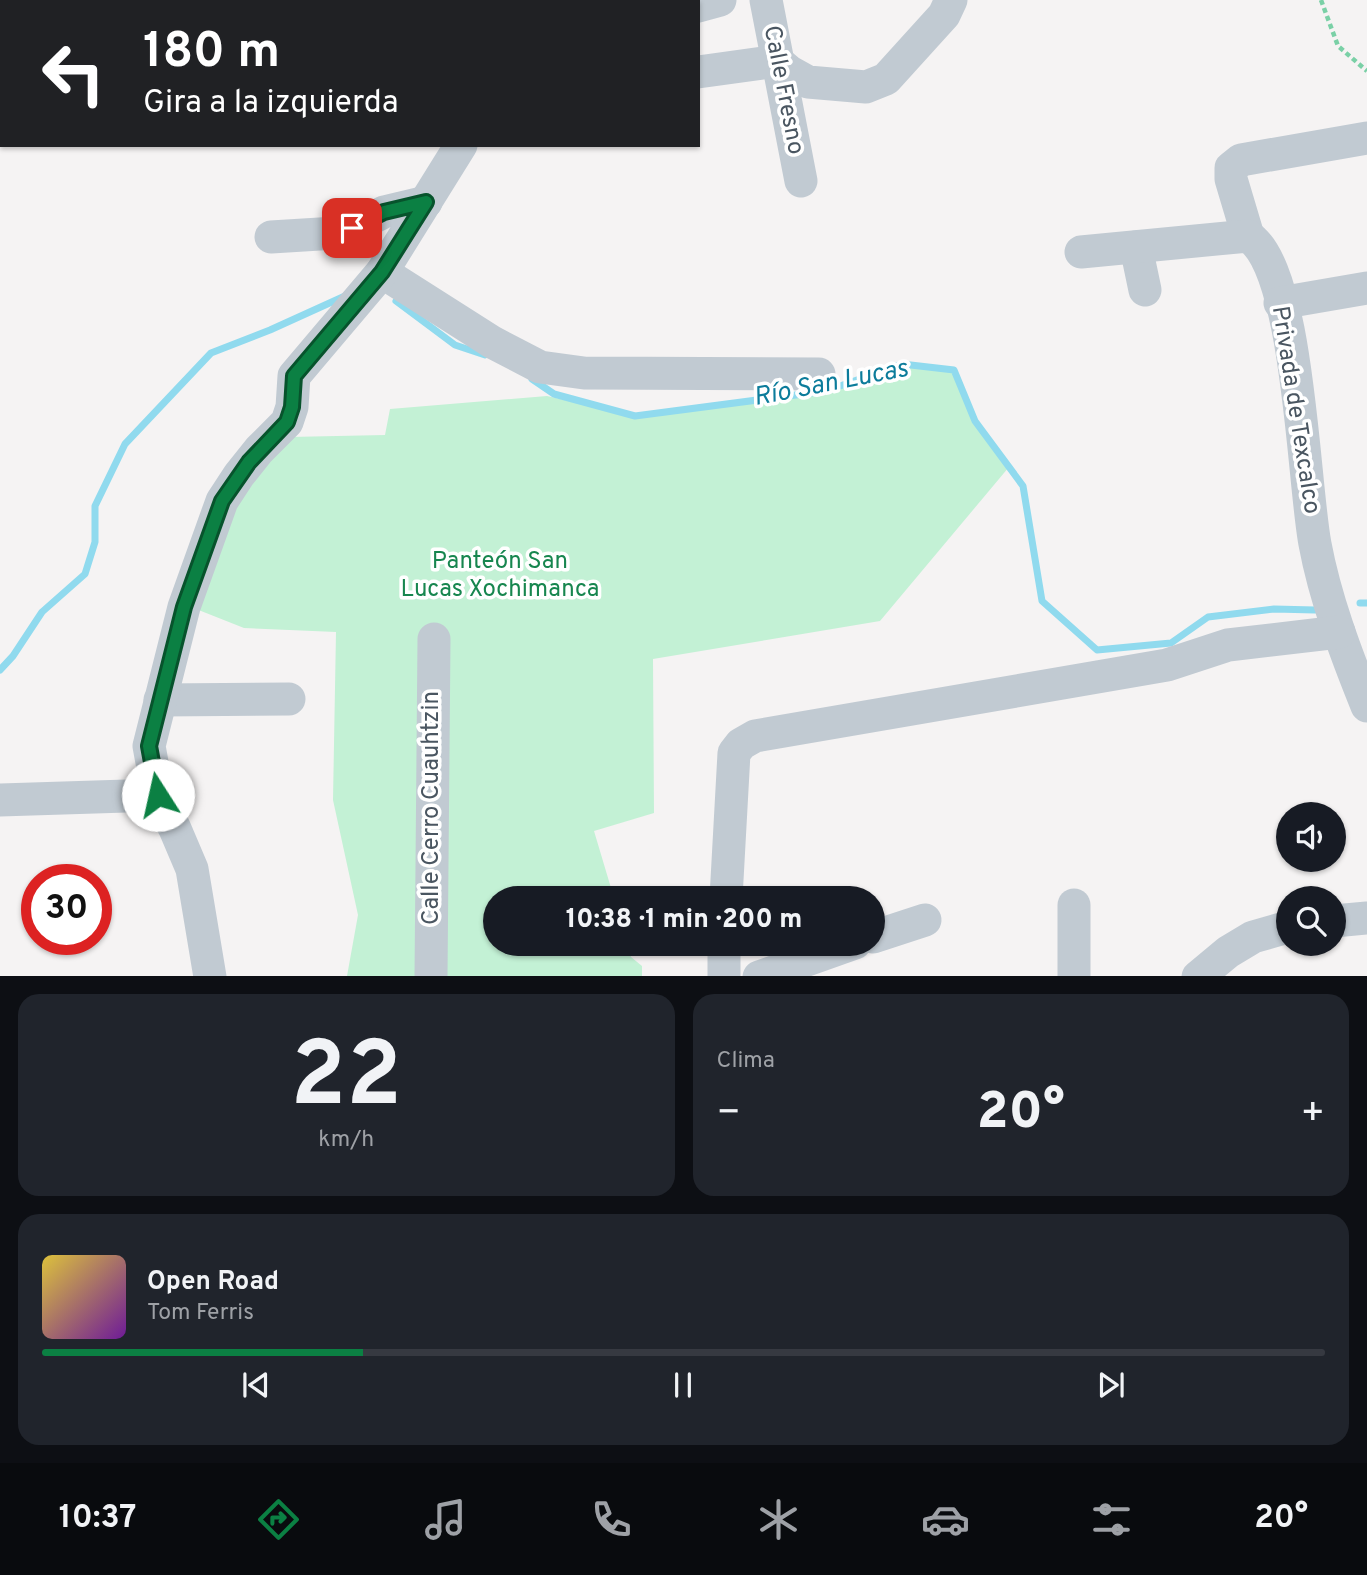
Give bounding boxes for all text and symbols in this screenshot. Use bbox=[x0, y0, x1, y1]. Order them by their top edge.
text: 180 m bbox=[143, 23, 280, 85]
street label: Calle Fresno bbox=[756, 23, 810, 157]
icon: left bbox=[28, 28, 119, 119]
text: Gira a la izquierda bbox=[143, 84, 399, 124]
pin bbox=[322, 198, 382, 258]
icon: arrive bbox=[333, 209, 371, 247]
street label: Privada de Texcalco bbox=[1264, 304, 1326, 516]
water label: Río San Lucas bbox=[751, 353, 912, 415]
park label: Panteón San Lucas Xochimanca bbox=[401, 547, 599, 605]
street label: Calle Cerro Cuauhtzin bbox=[417, 691, 447, 925]
position arrow bbox=[121, 758, 195, 832]
map controls bbox=[1276, 802, 1346, 956]
button: sound bbox=[1276, 802, 1346, 872]
speed limit sign: 30 bbox=[21, 864, 112, 955]
button: search bbox=[1276, 886, 1346, 956]
text: 10:38 · 1 min · 200 m bbox=[566, 904, 802, 937]
text: 22 bbox=[291, 1023, 402, 1138]
text: Clima bbox=[717, 1047, 775, 1076]
text: 20° bbox=[977, 1081, 1065, 1147]
text: − bbox=[717, 1090, 741, 1139]
text: + bbox=[1300, 1090, 1325, 1139]
text: km/h bbox=[318, 1126, 374, 1155]
text: Open Road bbox=[147, 1266, 279, 1299]
text: Tom Ferris bbox=[147, 1299, 254, 1328]
icon: previous bbox=[237, 1366, 275, 1404]
icon: pause bbox=[664, 1366, 702, 1404]
icon: next bbox=[1092, 1366, 1130, 1404]
icon: directions bbox=[254, 1495, 303, 1544]
icon: music bbox=[421, 1495, 470, 1544]
icon: phone bbox=[587, 1495, 636, 1544]
icon: climate bbox=[754, 1495, 803, 1544]
icon: car bbox=[921, 1495, 970, 1544]
icon: filters bbox=[1087, 1495, 1136, 1544]
text: 10:37 bbox=[59, 1499, 136, 1539]
text: 20° bbox=[1254, 1499, 1308, 1539]

